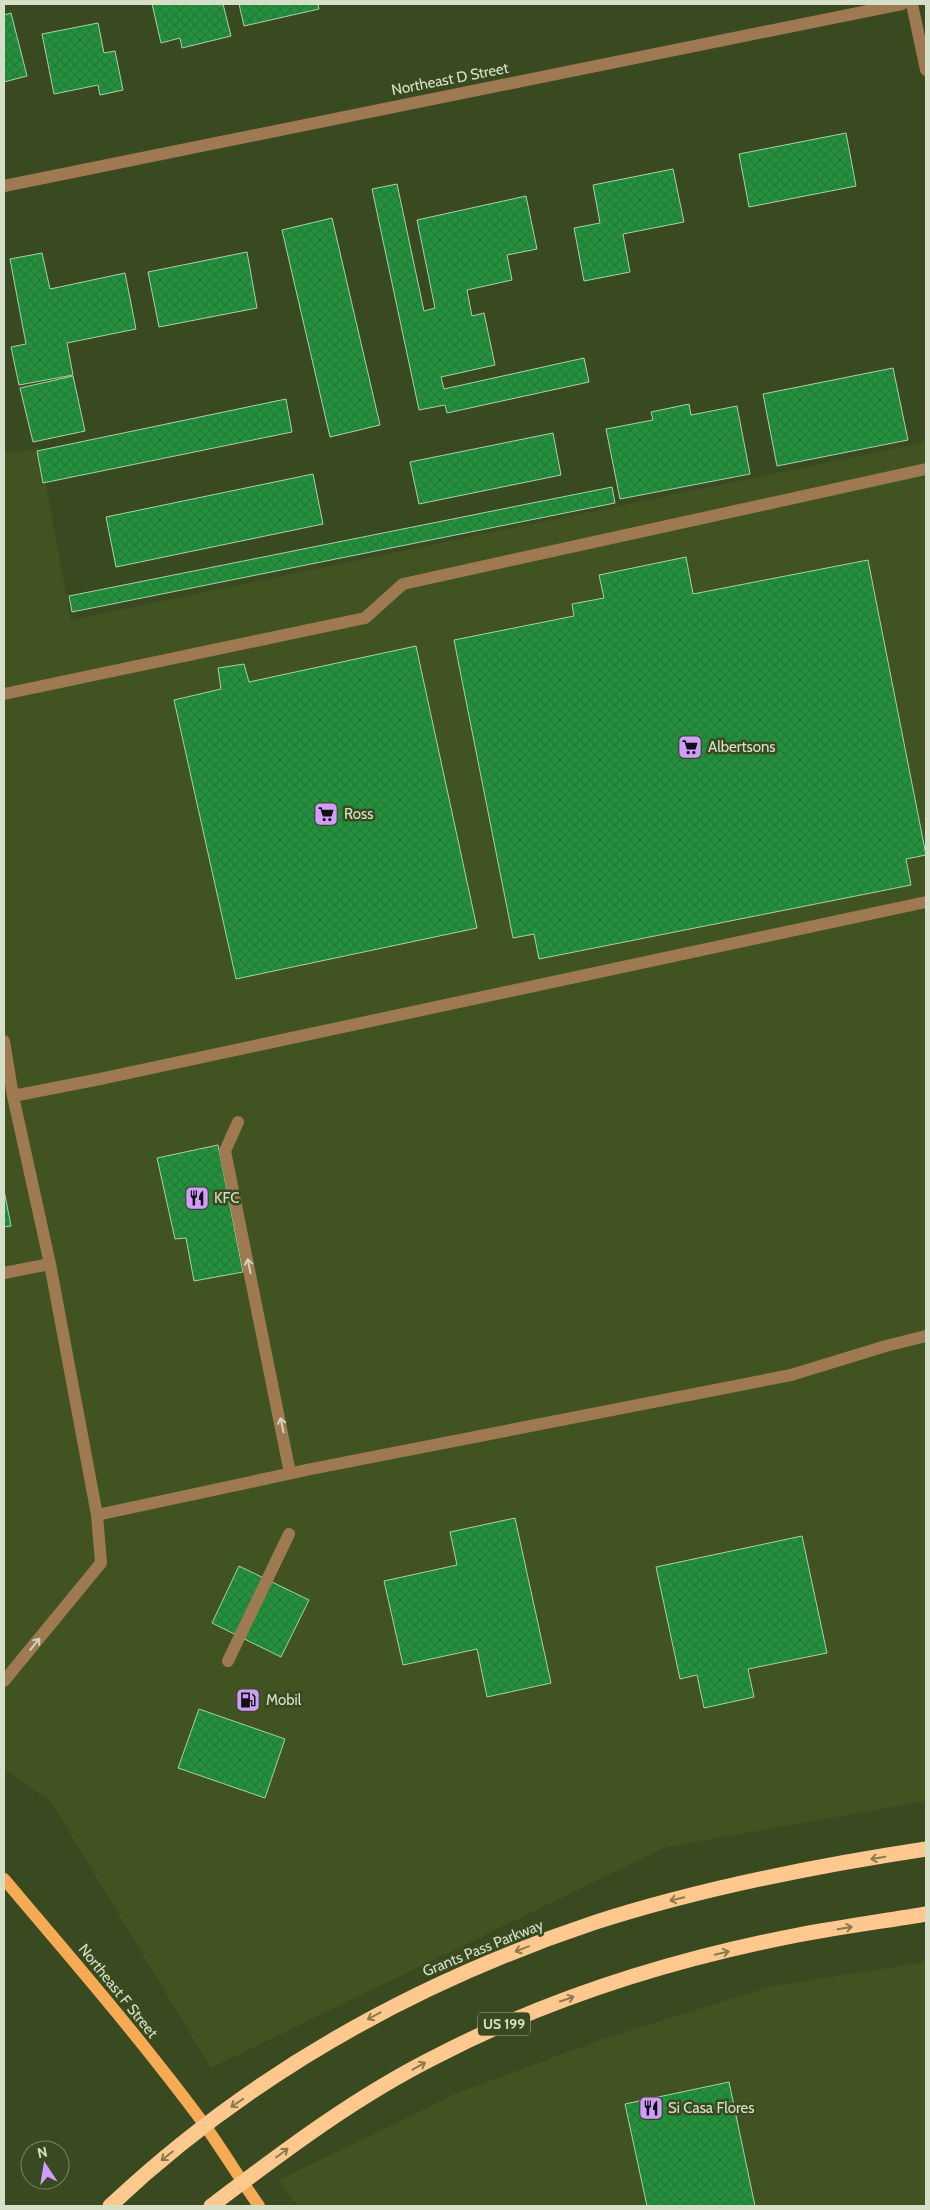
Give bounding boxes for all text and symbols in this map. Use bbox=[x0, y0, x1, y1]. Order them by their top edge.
street label: Northeast D Street bbox=[390, 59, 510, 99]
supermarket icon: Albertsons bbox=[677, 734, 703, 760]
place label: Albertsons bbox=[708, 738, 776, 756]
supermarket icon: Ross bbox=[313, 801, 339, 827]
place label: Ross bbox=[344, 805, 373, 823]
restaurant icon: KFC bbox=[184, 1185, 210, 1211]
place label: KFC bbox=[214, 1189, 239, 1207]
one-way arrow bbox=[244, 1259, 253, 1275]
one-way arrow bbox=[277, 1418, 286, 1434]
one-way arrow bbox=[30, 1637, 41, 1650]
fuel station icon: Mobil bbox=[235, 1687, 261, 1713]
place label: Mobil bbox=[266, 1691, 302, 1709]
one-way arrow bbox=[871, 1853, 887, 1863]
one-way arrow bbox=[669, 1895, 685, 1904]
street label: Grants Pass Parkway bbox=[420, 1915, 546, 1980]
one-way arrow bbox=[837, 1922, 853, 1932]
street label: Northeast F Street bbox=[75, 1940, 161, 2042]
one-way arrow bbox=[515, 1945, 530, 1954]
one-way arrow bbox=[714, 1948, 730, 1957]
one-way arrow bbox=[558, 1994, 574, 2004]
one-way arrow bbox=[367, 2012, 382, 2021]
road number: US 199 bbox=[478, 2012, 530, 2036]
one-way arrow bbox=[411, 2060, 425, 2070]
restaurant icon: Si Casa Flores bbox=[638, 2095, 664, 2121]
one-way arrow bbox=[230, 2098, 244, 2108]
place label: Si Casa Flores bbox=[668, 2099, 754, 2117]
north arrow bbox=[20, 2140, 70, 2190]
text: N bbox=[36, 2142, 49, 2162]
one-way arrow bbox=[275, 2148, 288, 2159]
one-way arrow bbox=[161, 2151, 174, 2162]

